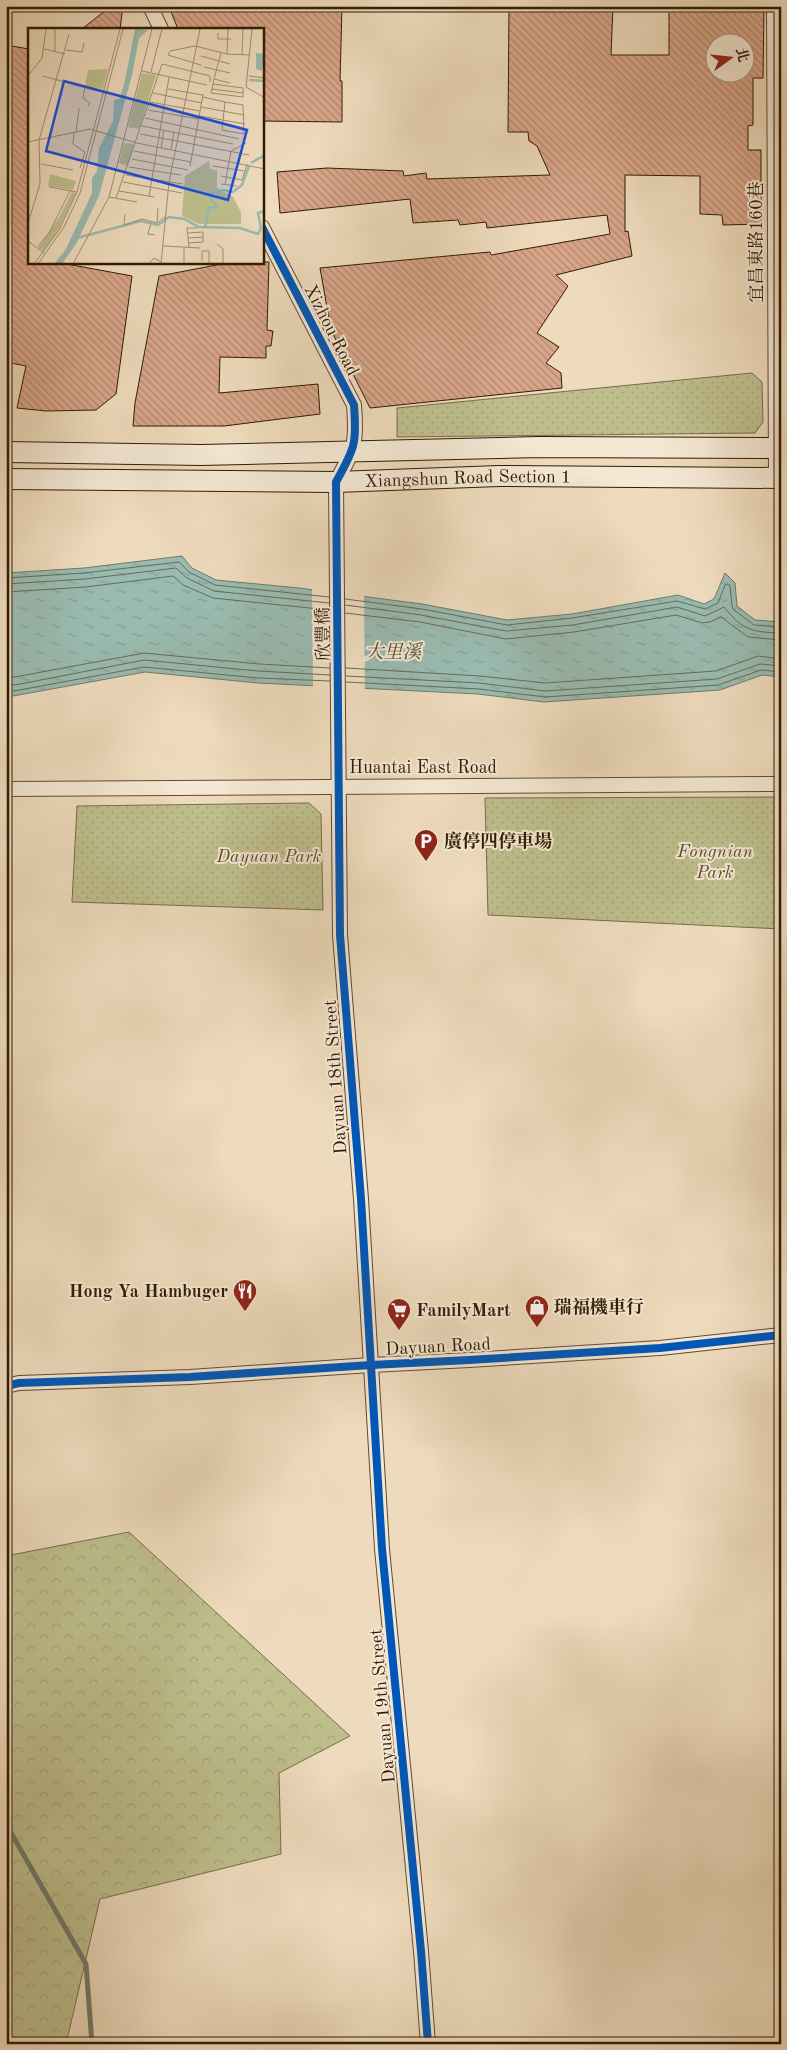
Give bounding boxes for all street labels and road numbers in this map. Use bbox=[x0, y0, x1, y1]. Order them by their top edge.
street label: 宜昌東路160巷 bbox=[746, 181, 766, 303]
street label: Xizhou Road bbox=[300, 282, 362, 379]
street label: Xiangshun Road Section 1 bbox=[364, 468, 571, 491]
street label: 欣豐橋 bbox=[313, 607, 333, 661]
street label: Huantai East Road bbox=[349, 759, 497, 777]
street label: Dayuan 18th Street bbox=[322, 999, 350, 1155]
street label: Dayuan Road bbox=[385, 1335, 491, 1359]
street label: Dayuan 19th Street bbox=[367, 1628, 399, 1784]

